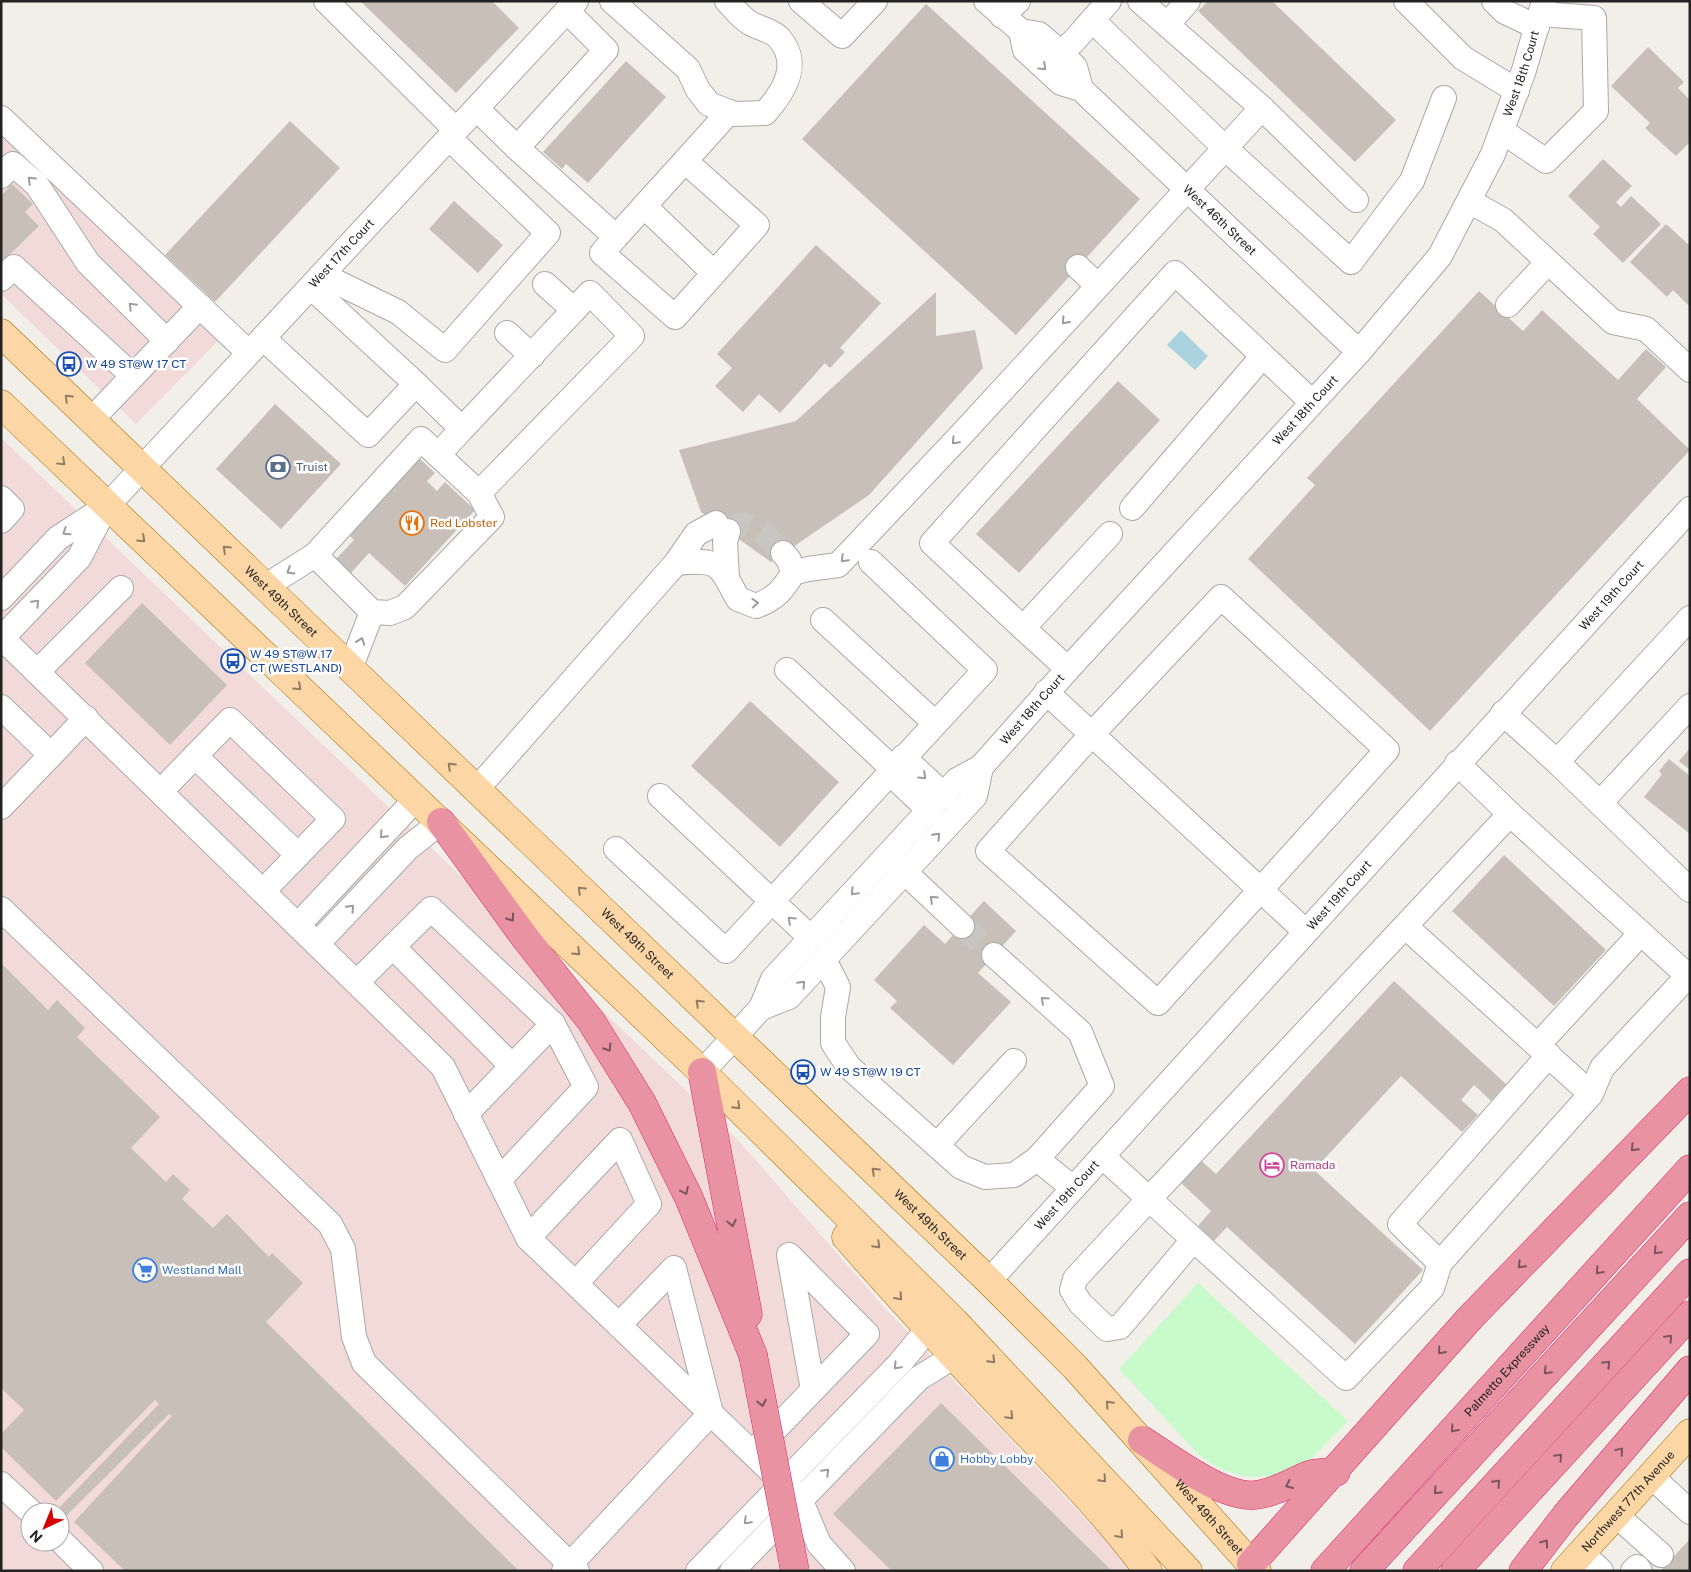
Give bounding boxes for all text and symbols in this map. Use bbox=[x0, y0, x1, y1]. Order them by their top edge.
street label: West 18th Court bbox=[1500, 29, 1542, 118]
one-way arrow bbox=[1038, 61, 1047, 70]
one-way arrow bbox=[28, 177, 37, 186]
street label: West 46th Street bbox=[1180, 182, 1260, 258]
street label: West 17th Court bbox=[306, 216, 377, 291]
one-way arrow bbox=[129, 303, 138, 312]
one-way arrow bbox=[1061, 316, 1070, 325]
bus stop icon: W 49 ST@W 17 CT bbox=[56, 351, 82, 377]
place label: W 49 ST@W 17 CT bbox=[86, 357, 186, 371]
street label: West 18th Court bbox=[1270, 372, 1341, 448]
one-way arrow bbox=[65, 395, 74, 404]
one-way arrow bbox=[952, 436, 961, 445]
bank icon: Truist bbox=[265, 454, 291, 480]
one-way arrow bbox=[56, 456, 65, 465]
place label: Truist bbox=[296, 460, 328, 474]
restaurant icon: Red Lobster bbox=[399, 510, 425, 536]
place label: Red Lobster bbox=[430, 516, 498, 530]
one-way arrow bbox=[62, 526, 71, 536]
one-way arrow bbox=[136, 533, 145, 542]
one-way arrow bbox=[223, 546, 232, 555]
one-way arrow bbox=[840, 554, 849, 563]
street label: West 19th Court bbox=[1576, 557, 1647, 633]
street label: West 49th Street bbox=[242, 563, 321, 640]
one-way arrow bbox=[287, 564, 296, 574]
one-way arrow bbox=[752, 598, 760, 609]
one-way arrow bbox=[30, 599, 39, 608]
one-way arrow bbox=[355, 637, 365, 645]
place label: W 49 ST@W 17 CT (WESTLAND) bbox=[250, 647, 342, 675]
bus stop icon: W 49 ST@W 17 CT (WESTLAND) bbox=[220, 648, 246, 674]
street label: West 18th Court bbox=[997, 671, 1067, 747]
one-way arrow bbox=[292, 681, 301, 690]
one-way arrow bbox=[448, 763, 457, 772]
one-way arrow bbox=[918, 770, 927, 779]
one-way arrow bbox=[380, 829, 389, 838]
one-way arrow bbox=[931, 833, 940, 842]
street label: West 19th Court bbox=[1304, 857, 1375, 933]
one-way arrow bbox=[851, 886, 860, 895]
one-way arrow bbox=[578, 887, 587, 896]
one-way arrow bbox=[930, 896, 939, 905]
one-way arrow bbox=[345, 904, 354, 913]
street label: West 49th Street bbox=[598, 905, 677, 982]
one-way arrow bbox=[505, 912, 513, 921]
one-way arrow bbox=[788, 917, 797, 926]
one-way arrow bbox=[571, 946, 580, 955]
one-way arrow bbox=[796, 980, 805, 989]
one-way arrow bbox=[1040, 996, 1049, 1005]
one-way arrow bbox=[696, 1000, 705, 1009]
one-way arrow bbox=[601, 1042, 611, 1051]
bus stop icon: W 49 ST@W 19 CT bbox=[790, 1059, 816, 1085]
place label: W 49 ST@W 19 CT bbox=[820, 1065, 921, 1079]
one-way arrow bbox=[731, 1100, 740, 1109]
one-way arrow bbox=[1631, 1143, 1640, 1152]
hotel icon: Ramada bbox=[1259, 1152, 1285, 1178]
street label: West 19th Court bbox=[1032, 1157, 1102, 1233]
place label: Ramada bbox=[1290, 1158, 1335, 1172]
one-way arrow bbox=[872, 1168, 881, 1177]
one-way arrow bbox=[679, 1185, 689, 1194]
street label: West 49th Street bbox=[891, 1187, 970, 1263]
one-way arrow bbox=[726, 1218, 736, 1227]
one-way arrow bbox=[871, 1239, 880, 1248]
one-way arrow bbox=[1654, 1246, 1663, 1255]
supermarket icon: Westland Mall bbox=[132, 1257, 158, 1283]
one-way arrow bbox=[1518, 1260, 1527, 1269]
place label: Westland Mall bbox=[162, 1263, 242, 1277]
one-way arrow bbox=[1596, 1265, 1605, 1274]
one-way arrow bbox=[893, 1291, 902, 1300]
street label: Palmetto Expressway bbox=[1462, 1321, 1553, 1419]
one-way arrow bbox=[1663, 1334, 1672, 1343]
one-way arrow bbox=[1439, 1345, 1447, 1354]
one-way arrow bbox=[986, 1355, 995, 1364]
one-way arrow bbox=[1601, 1360, 1610, 1369]
one-way arrow bbox=[894, 1361, 903, 1370]
one-way arrow bbox=[1544, 1366, 1553, 1375]
one-way arrow bbox=[756, 1398, 767, 1407]
one-way arrow bbox=[1106, 1401, 1115, 1410]
one-way arrow bbox=[1004, 1410, 1013, 1419]
one-way arrow bbox=[1451, 1424, 1460, 1433]
shop icon: Hobby Lobby bbox=[929, 1446, 955, 1472]
street label: Northwest 77th Avenue bbox=[1579, 1448, 1678, 1555]
one-way arrow bbox=[1615, 1448, 1624, 1457]
place label: Hobby Lobby bbox=[960, 1452, 1034, 1466]
one-way arrow bbox=[1553, 1454, 1562, 1463]
one-way arrow bbox=[820, 1469, 829, 1478]
one-way arrow bbox=[1097, 1473, 1106, 1482]
street label: West 49th Street bbox=[1172, 1477, 1246, 1558]
one-way arrow bbox=[1285, 1478, 1294, 1489]
one-way arrow bbox=[1491, 1480, 1500, 1489]
one-way arrow bbox=[1434, 1485, 1443, 1494]
north arrow bbox=[20, 1502, 70, 1552]
one-way arrow bbox=[744, 1515, 753, 1524]
text: N bbox=[26, 1527, 45, 1546]
one-way arrow bbox=[1114, 1530, 1123, 1539]
one-way arrow bbox=[1539, 1540, 1547, 1549]

